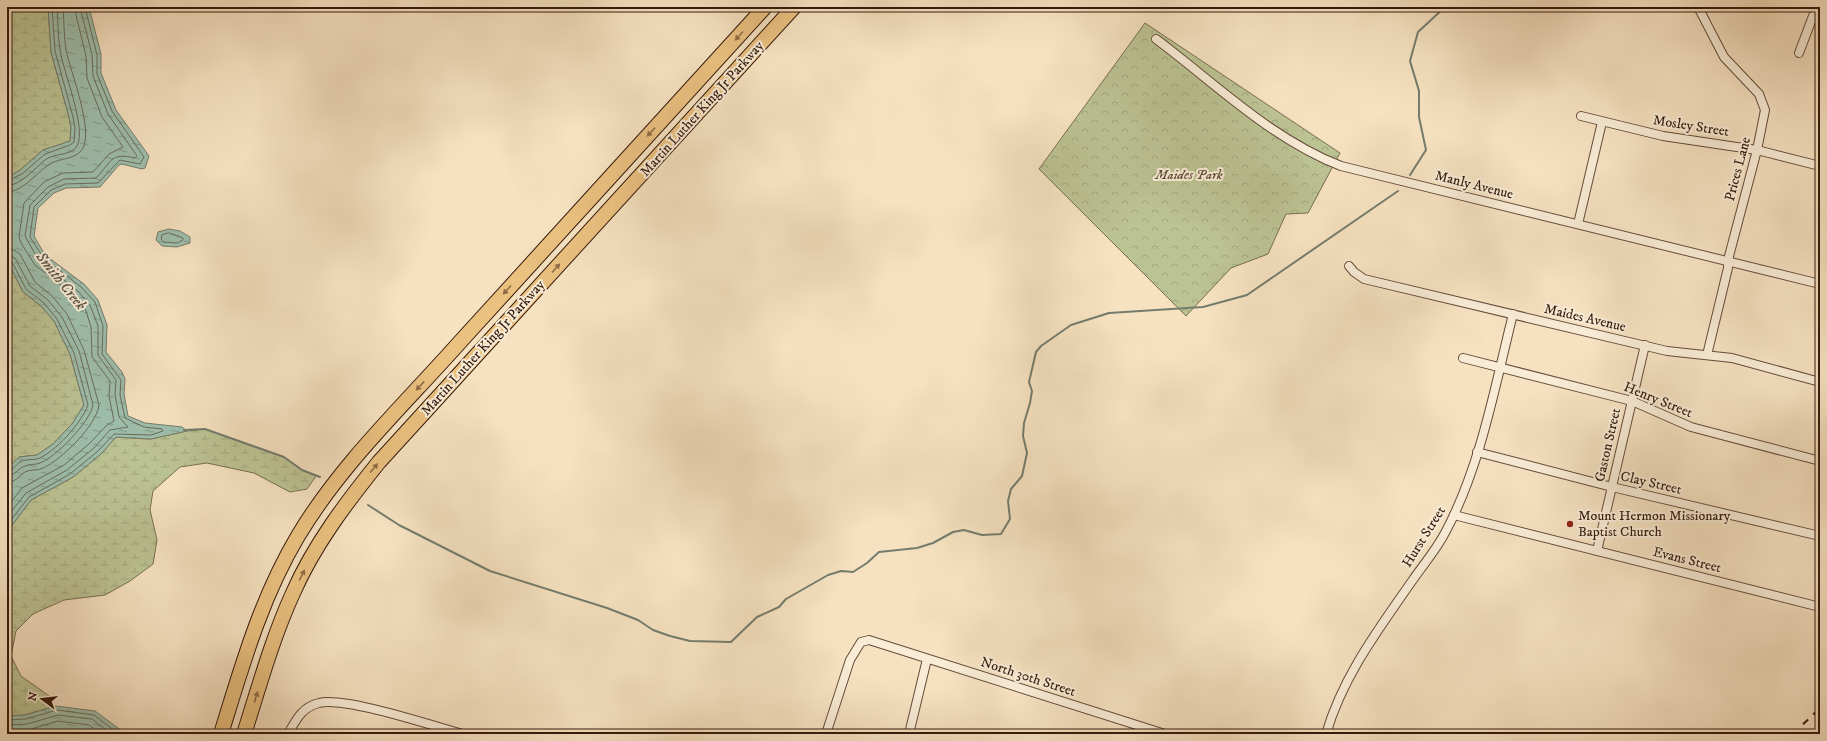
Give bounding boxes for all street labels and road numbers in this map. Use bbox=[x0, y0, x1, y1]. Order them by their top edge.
street label: Martin Luther King Jr Parkway bbox=[636, 37, 768, 181]
street label: Mosley Street bbox=[1652, 111, 1731, 141]
street label: Prices Lane bbox=[1721, 135, 1755, 203]
street label: Manly Avenue bbox=[1433, 167, 1515, 203]
street label: Martin Luther King Jr Parkway bbox=[417, 276, 549, 420]
street label: Maides Avenue bbox=[1542, 300, 1628, 336]
street label: Henry Street bbox=[1621, 378, 1696, 422]
street label: Gaston Street bbox=[1591, 406, 1625, 484]
street label: Clay Street bbox=[1619, 467, 1684, 499]
street label: Hurst Street bbox=[1398, 503, 1450, 571]
street label: Evans Street bbox=[1651, 543, 1724, 577]
street label: North 30th Street bbox=[978, 653, 1078, 701]

